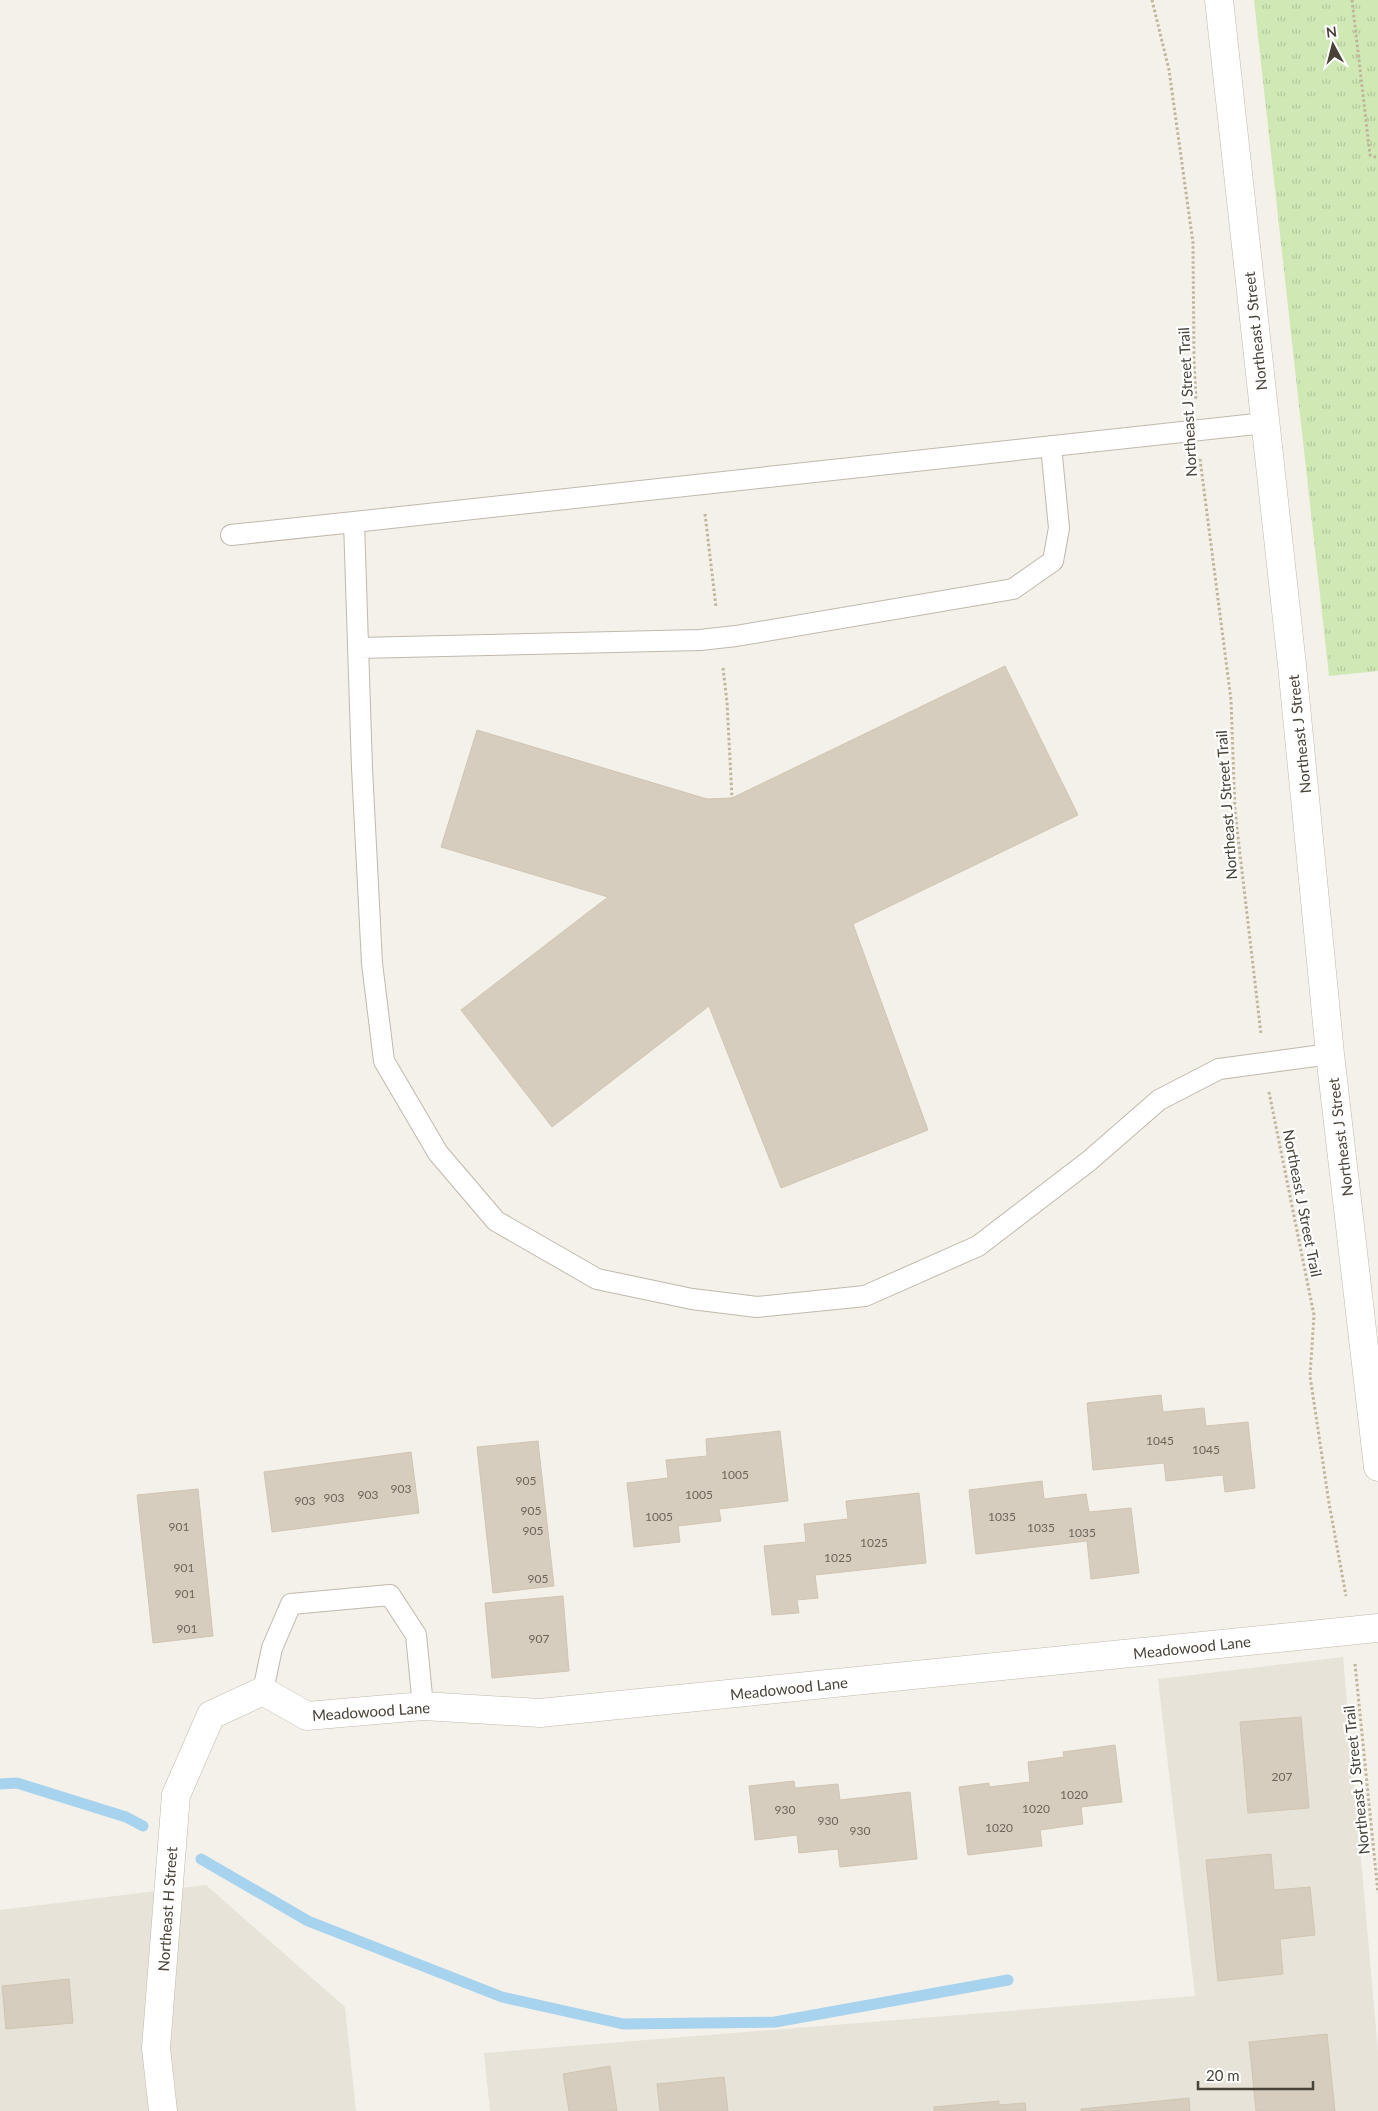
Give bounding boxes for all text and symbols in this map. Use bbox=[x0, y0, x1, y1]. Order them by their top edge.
north arrow bbox=[1308, 20, 1358, 70]
text: N bbox=[1325, 23, 1338, 41]
street label: Northeast J Street bbox=[1240, 270, 1270, 391]
street label: Northeast J Street Trail bbox=[1174, 327, 1200, 477]
street label: Northeast J Street bbox=[1284, 673, 1314, 794]
street label: Northeast J Street Trail bbox=[1212, 730, 1240, 880]
street label: Northeast J Street bbox=[1324, 1076, 1356, 1197]
street label: Northeast J Street Trail bbox=[1280, 1128, 1326, 1278]
house number: 1045 bbox=[1146, 1433, 1174, 1448]
house number: 1045 bbox=[1192, 1442, 1220, 1457]
house number: 1005 bbox=[721, 1467, 749, 1482]
house number: 905 bbox=[516, 1473, 536, 1488]
house number: 903 bbox=[391, 1481, 411, 1496]
house number: 903 bbox=[358, 1487, 378, 1502]
house number: 1005 bbox=[685, 1487, 713, 1502]
house number: 903 bbox=[324, 1490, 344, 1505]
house number: 903 bbox=[295, 1493, 315, 1508]
house number: 905 bbox=[521, 1503, 541, 1518]
house number: 1005 bbox=[645, 1509, 673, 1524]
house number: 1035 bbox=[988, 1509, 1016, 1524]
house number: 901 bbox=[169, 1519, 189, 1534]
house number: 1035 bbox=[1027, 1520, 1055, 1535]
house number: 905 bbox=[523, 1523, 543, 1538]
house number: 1035 bbox=[1068, 1525, 1096, 1540]
house number: 1025 bbox=[860, 1535, 888, 1550]
house number: 1025 bbox=[824, 1550, 852, 1565]
house number: 901 bbox=[174, 1560, 194, 1575]
house number: 905 bbox=[528, 1571, 548, 1586]
house number: 901 bbox=[175, 1586, 195, 1601]
house number: 901 bbox=[177, 1621, 197, 1636]
house number: 907 bbox=[529, 1631, 549, 1646]
street label: Meadowood Lane bbox=[1132, 1632, 1252, 1662]
street label: Meadowood Lane bbox=[729, 1673, 849, 1703]
street label: Meadowood Lane bbox=[311, 1698, 431, 1724]
street label: Northeast J Street Trail bbox=[1339, 1705, 1373, 1855]
house number: 207 bbox=[1272, 1769, 1292, 1784]
house number: 1020 bbox=[1060, 1787, 1088, 1802]
house number: 1020 bbox=[1022, 1801, 1050, 1816]
house number: 930 bbox=[775, 1802, 795, 1817]
house number: 930 bbox=[818, 1813, 838, 1828]
house number: 1020 bbox=[985, 1820, 1013, 1835]
house number: 930 bbox=[850, 1823, 870, 1838]
street label: Northeast H Street bbox=[154, 1846, 180, 1972]
scale bar bbox=[1198, 2058, 1313, 2090]
text: 20 m bbox=[1206, 2066, 1240, 2084]

